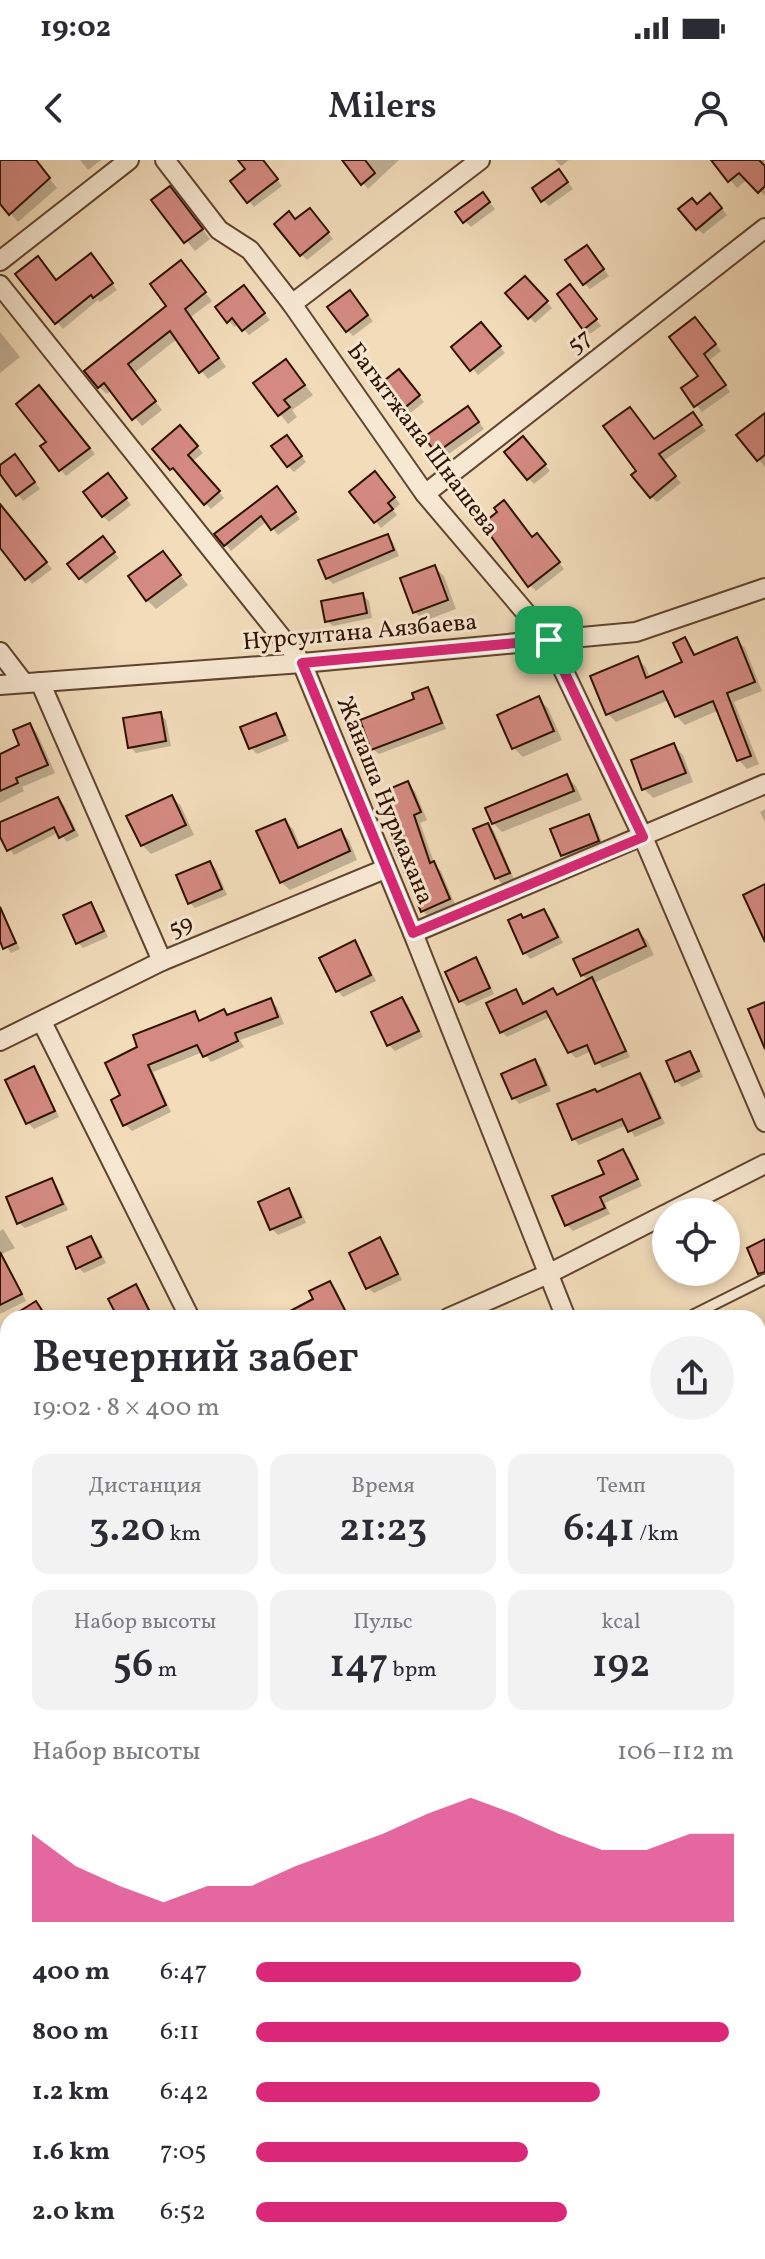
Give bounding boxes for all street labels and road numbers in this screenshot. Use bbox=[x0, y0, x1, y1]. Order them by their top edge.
street label: 57 bbox=[560, 321, 600, 363]
street label: Багытжана Шнашева bbox=[338, 336, 506, 544]
street label: Нурсултана Аязбаева bbox=[241, 606, 479, 660]
street label: Жанаша Нурмахана bbox=[327, 692, 441, 910]
street label: 59 bbox=[164, 907, 198, 947]

